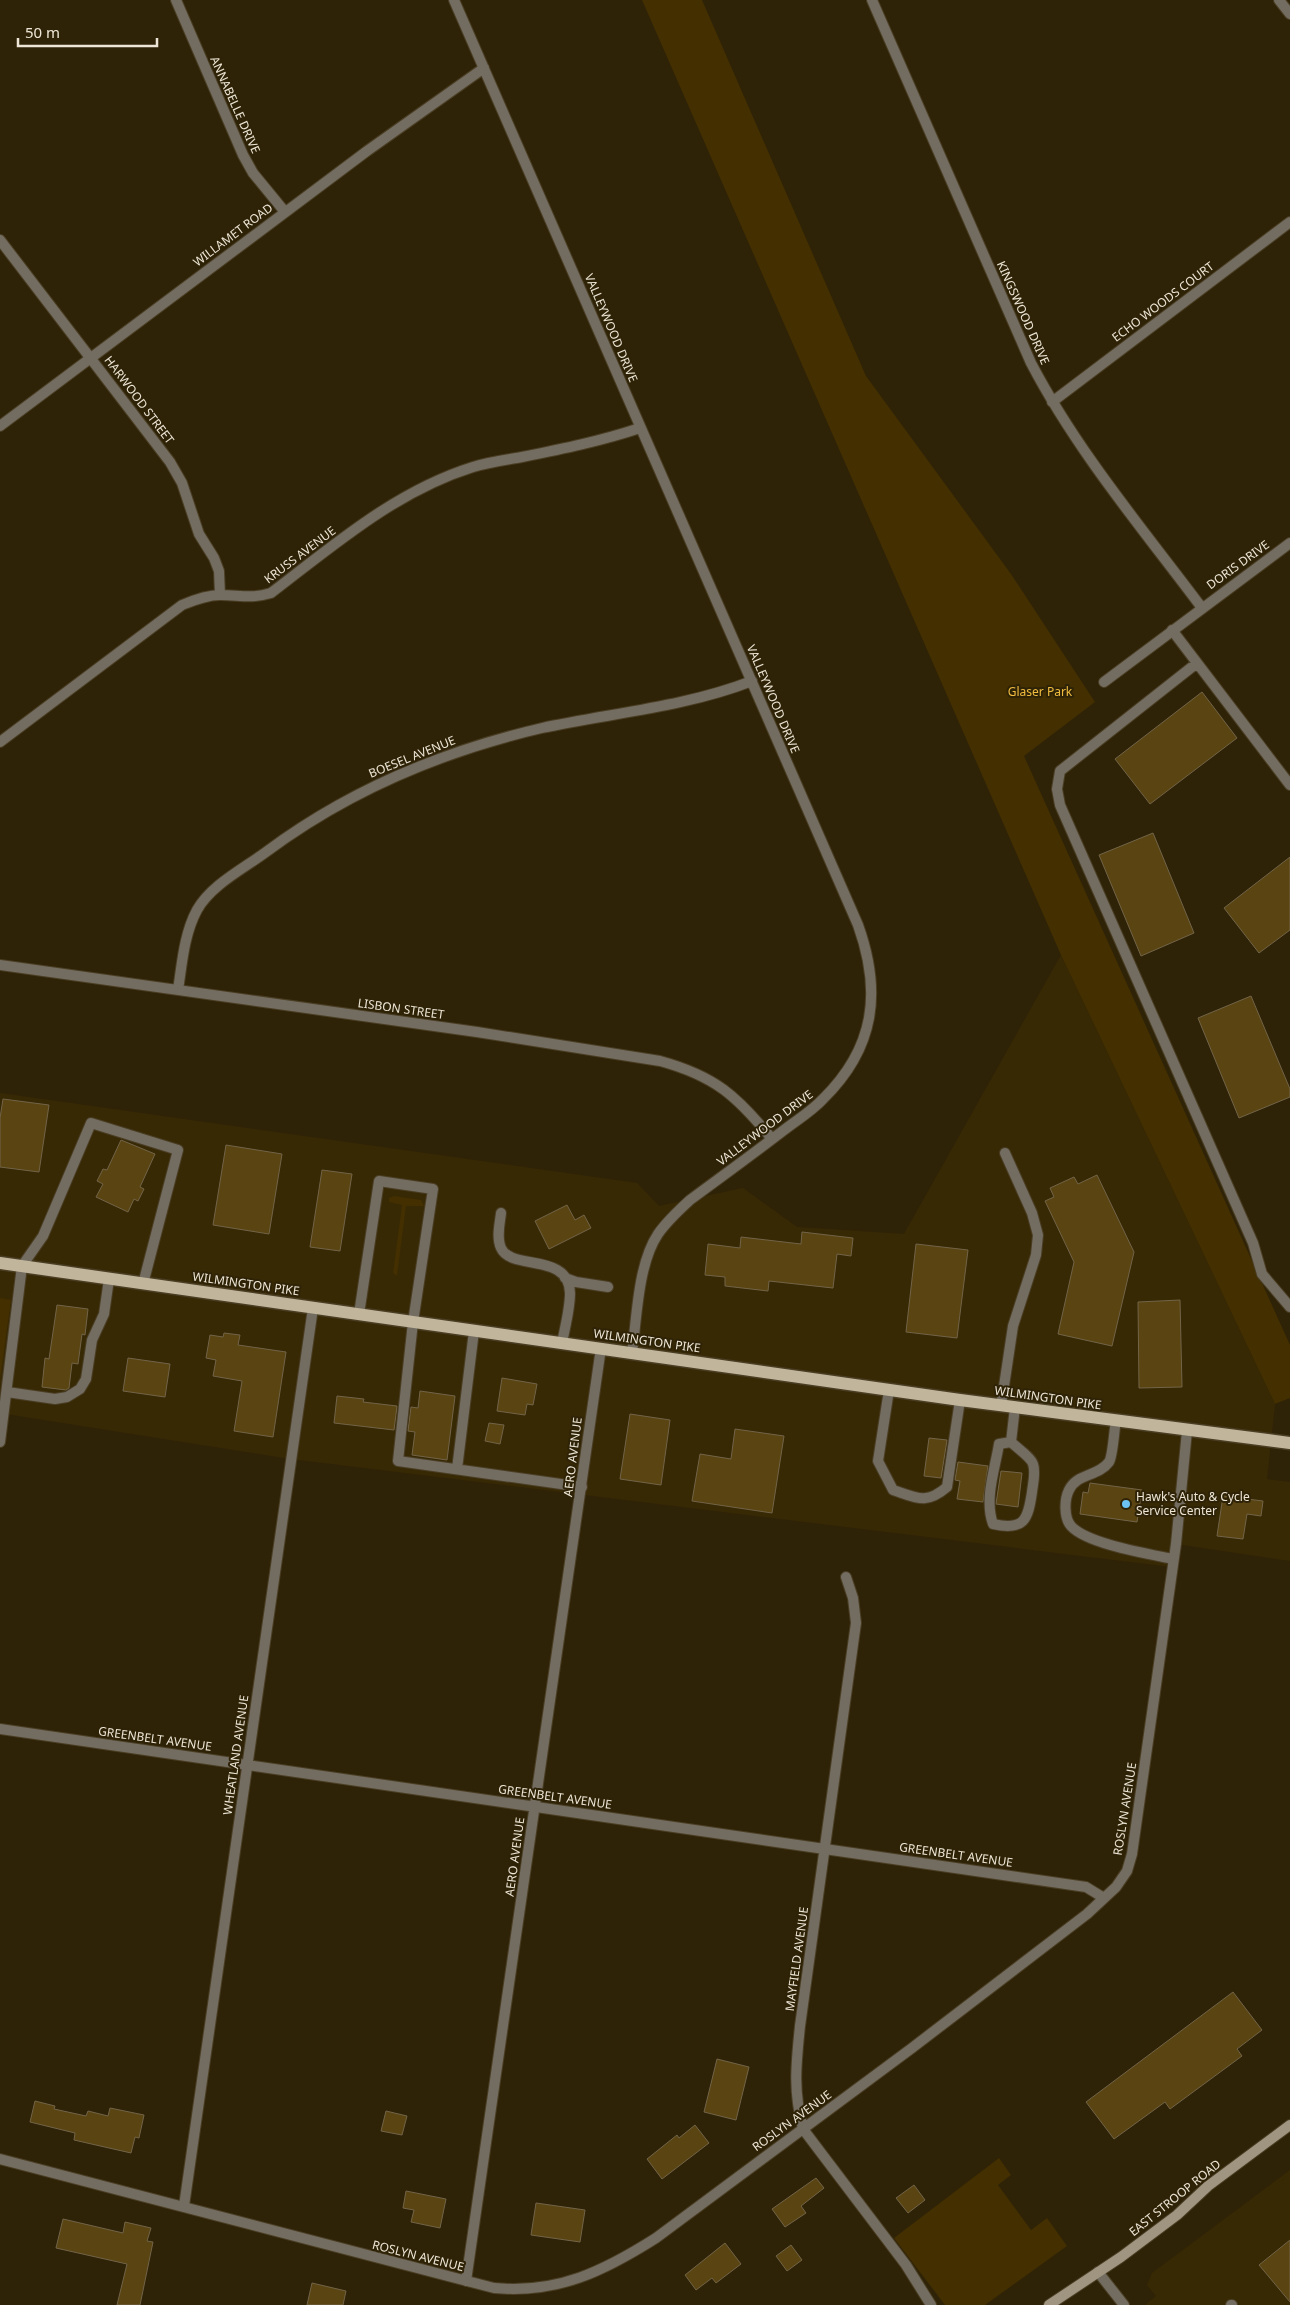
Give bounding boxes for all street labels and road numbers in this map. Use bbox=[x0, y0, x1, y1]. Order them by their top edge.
street label: ANNABELLE DRIVE bbox=[206, 54, 264, 156]
street label: WILLAMET ROAD bbox=[189, 199, 276, 270]
street label: ECHO WOODS COURT bbox=[1108, 257, 1217, 346]
street label: KINGSWOOD DRIVE bbox=[993, 258, 1054, 367]
street label: VALLEYWOOD DRIVE bbox=[581, 271, 642, 385]
street label: HARWOOD STREET bbox=[101, 352, 178, 448]
street label: KRUSS AVENUE bbox=[260, 522, 339, 587]
street label: DORIS DRIVE bbox=[1203, 536, 1272, 593]
street label: VALLEYWOOD DRIVE bbox=[743, 642, 804, 756]
street label: BOESEL AVENUE bbox=[366, 731, 458, 782]
street label: LISBON STREET bbox=[357, 994, 446, 1023]
street label: VALLEYWOOD DRIVE bbox=[713, 1086, 816, 1169]
street label: WILMINGTON PIKE bbox=[192, 1268, 301, 1299]
street label: WILMINGTON PIKE bbox=[593, 1325, 702, 1356]
street label: WILMINGTON PIKE bbox=[994, 1382, 1103, 1413]
street label: AERO AVENUE bbox=[559, 1416, 586, 1498]
street label: WHEATLAND AVENUE bbox=[219, 1694, 252, 1816]
street label: GREENBELT AVENUE bbox=[97, 1722, 213, 1755]
street label: ROSLYN AVENUE bbox=[1109, 1761, 1140, 1857]
street label: GREENBELT AVENUE bbox=[497, 1780, 613, 1813]
street label: AERO AVENUE bbox=[501, 1816, 528, 1898]
street label: GREENBELT AVENUE bbox=[898, 1838, 1014, 1871]
street label: MAYFIELD AVENUE bbox=[781, 1906, 812, 2012]
street label: ROSLYN AVENUE bbox=[749, 2086, 835, 2155]
street label: EAST STROOP ROAD bbox=[1125, 2155, 1224, 2240]
street label: ROSLYN AVENUE bbox=[370, 2236, 466, 2275]

